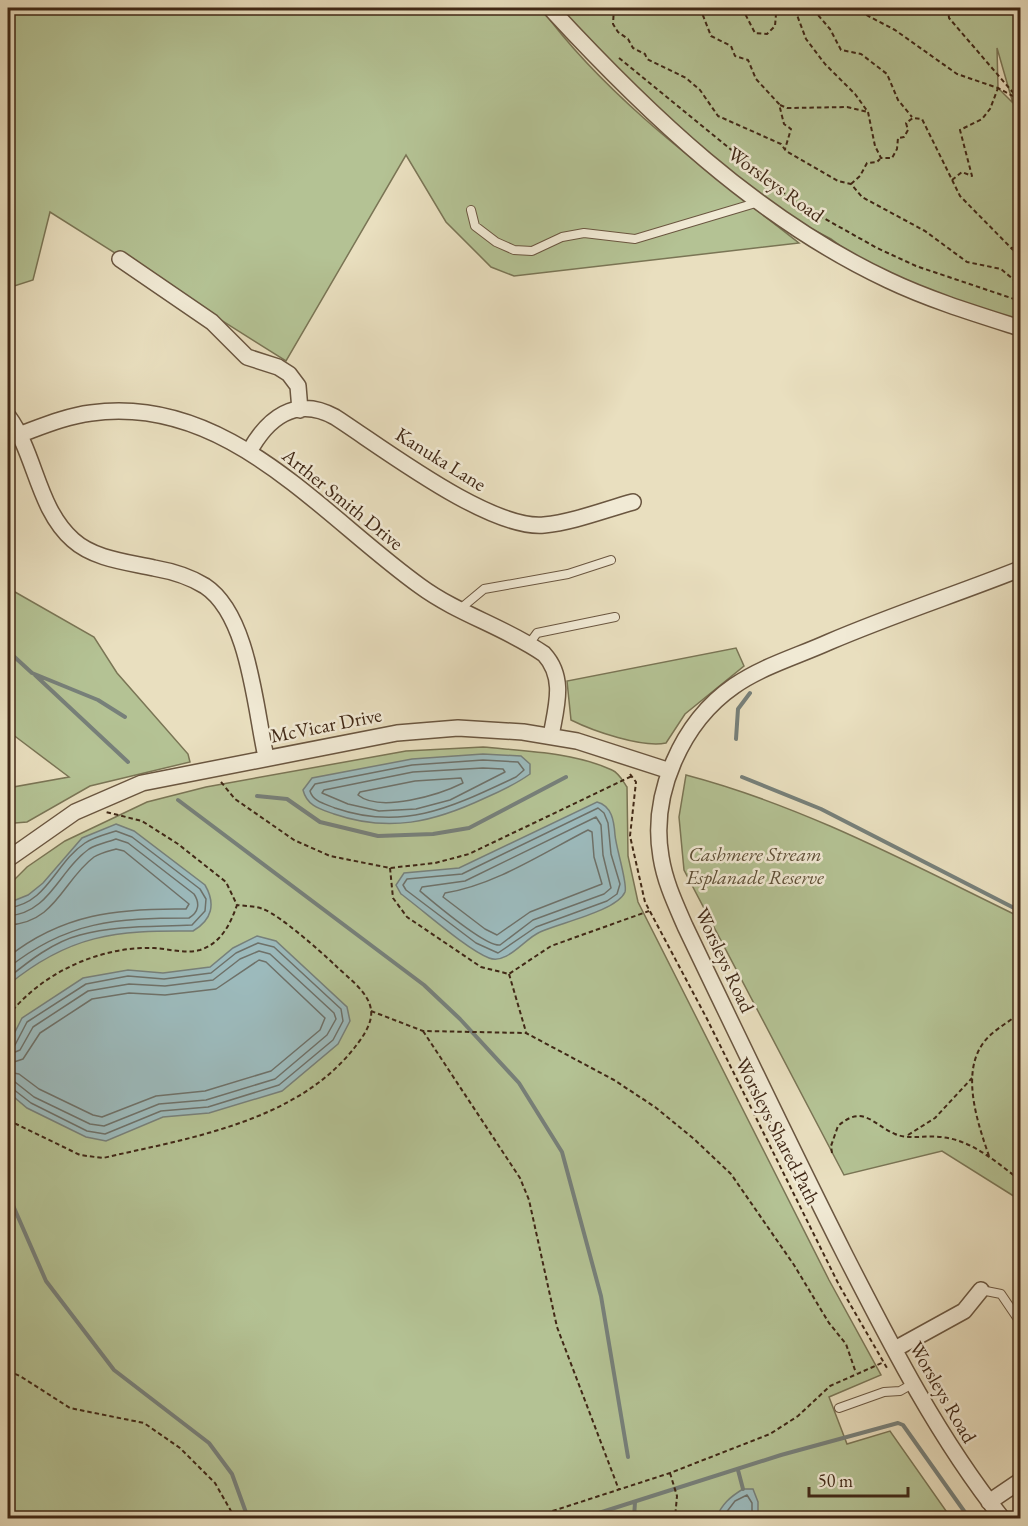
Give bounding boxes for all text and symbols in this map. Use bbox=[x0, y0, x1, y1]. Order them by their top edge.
street label: Worsleys Road bbox=[723, 140, 830, 228]
street label: Kanuka Lane bbox=[391, 421, 491, 497]
street label: Arther Smith Drive bbox=[276, 441, 409, 556]
street label: McVicar Drive bbox=[268, 701, 384, 749]
park label: Cashmere Stream Esplanade Reserve bbox=[685, 841, 824, 890]
street label: Worsleys Road bbox=[689, 903, 761, 1018]
street label: Worsleys Shared Path bbox=[730, 1053, 826, 1209]
street label: Worsleys Road bbox=[903, 1337, 983, 1448]
scale bar bbox=[809, 1460, 908, 1498]
text: 50 m bbox=[818, 1469, 853, 1492]

